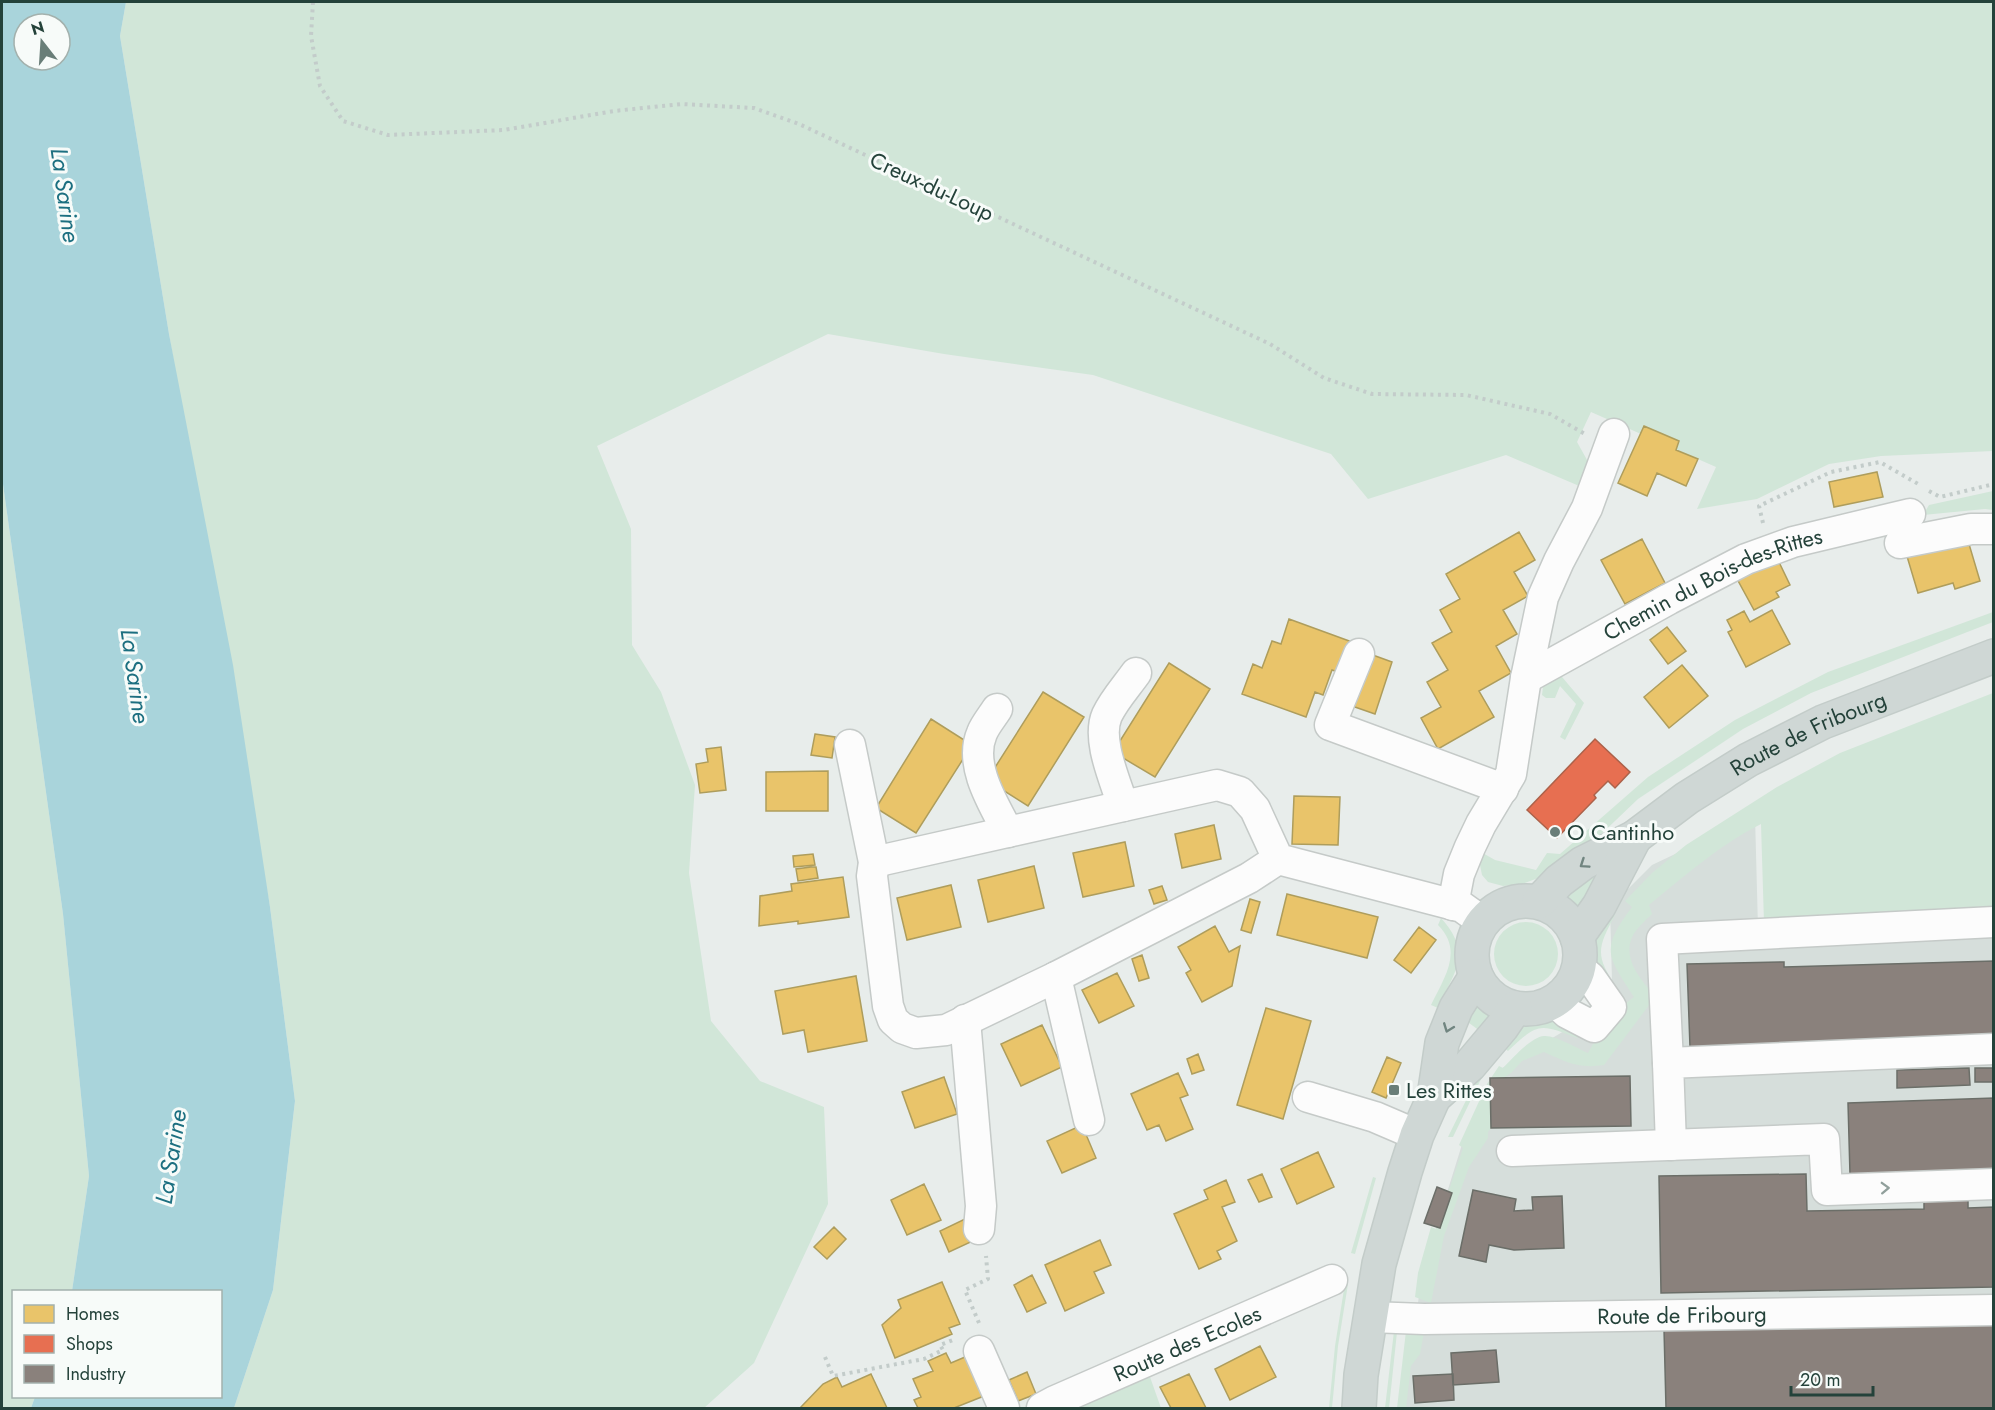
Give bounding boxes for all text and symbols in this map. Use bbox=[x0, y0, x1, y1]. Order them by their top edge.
north arrow bbox=[12, 12, 72, 72]
text: N bbox=[28, 15, 47, 41]
street label: Creux-du-Loup bbox=[865, 143, 999, 229]
water label: La Sarine bbox=[42, 145, 89, 245]
street label: Chemin du Bois-des-Rittes bbox=[1597, 520, 1826, 648]
water label: La Sarine bbox=[112, 626, 159, 726]
street label: Route de Fribourg bbox=[1724, 683, 1891, 783]
place label: O Cantinho bbox=[1567, 816, 1674, 848]
marker: O Cantinho bbox=[1548, 825, 1562, 839]
one-way arrow bbox=[1579, 857, 1590, 868]
one-way arrow bbox=[1442, 1022, 1455, 1032]
place label: Les Rittes bbox=[1406, 1074, 1492, 1106]
marker: Les Rittes bbox=[1387, 1083, 1401, 1097]
water label: La Sarine bbox=[146, 1107, 195, 1207]
one-way arrow bbox=[1881, 1181, 1890, 1194]
legend bbox=[12, 1290, 222, 1398]
street label: Route des Ecoles bbox=[1108, 1297, 1266, 1390]
street label: Route de Fribourg bbox=[1597, 1298, 1767, 1332]
text: Homes bbox=[66, 1301, 119, 1327]
text: Shops bbox=[66, 1331, 113, 1357]
scale bar bbox=[1791, 1359, 1874, 1397]
text: Industry bbox=[66, 1361, 126, 1387]
text: 20 m bbox=[1800, 1367, 1840, 1393]

